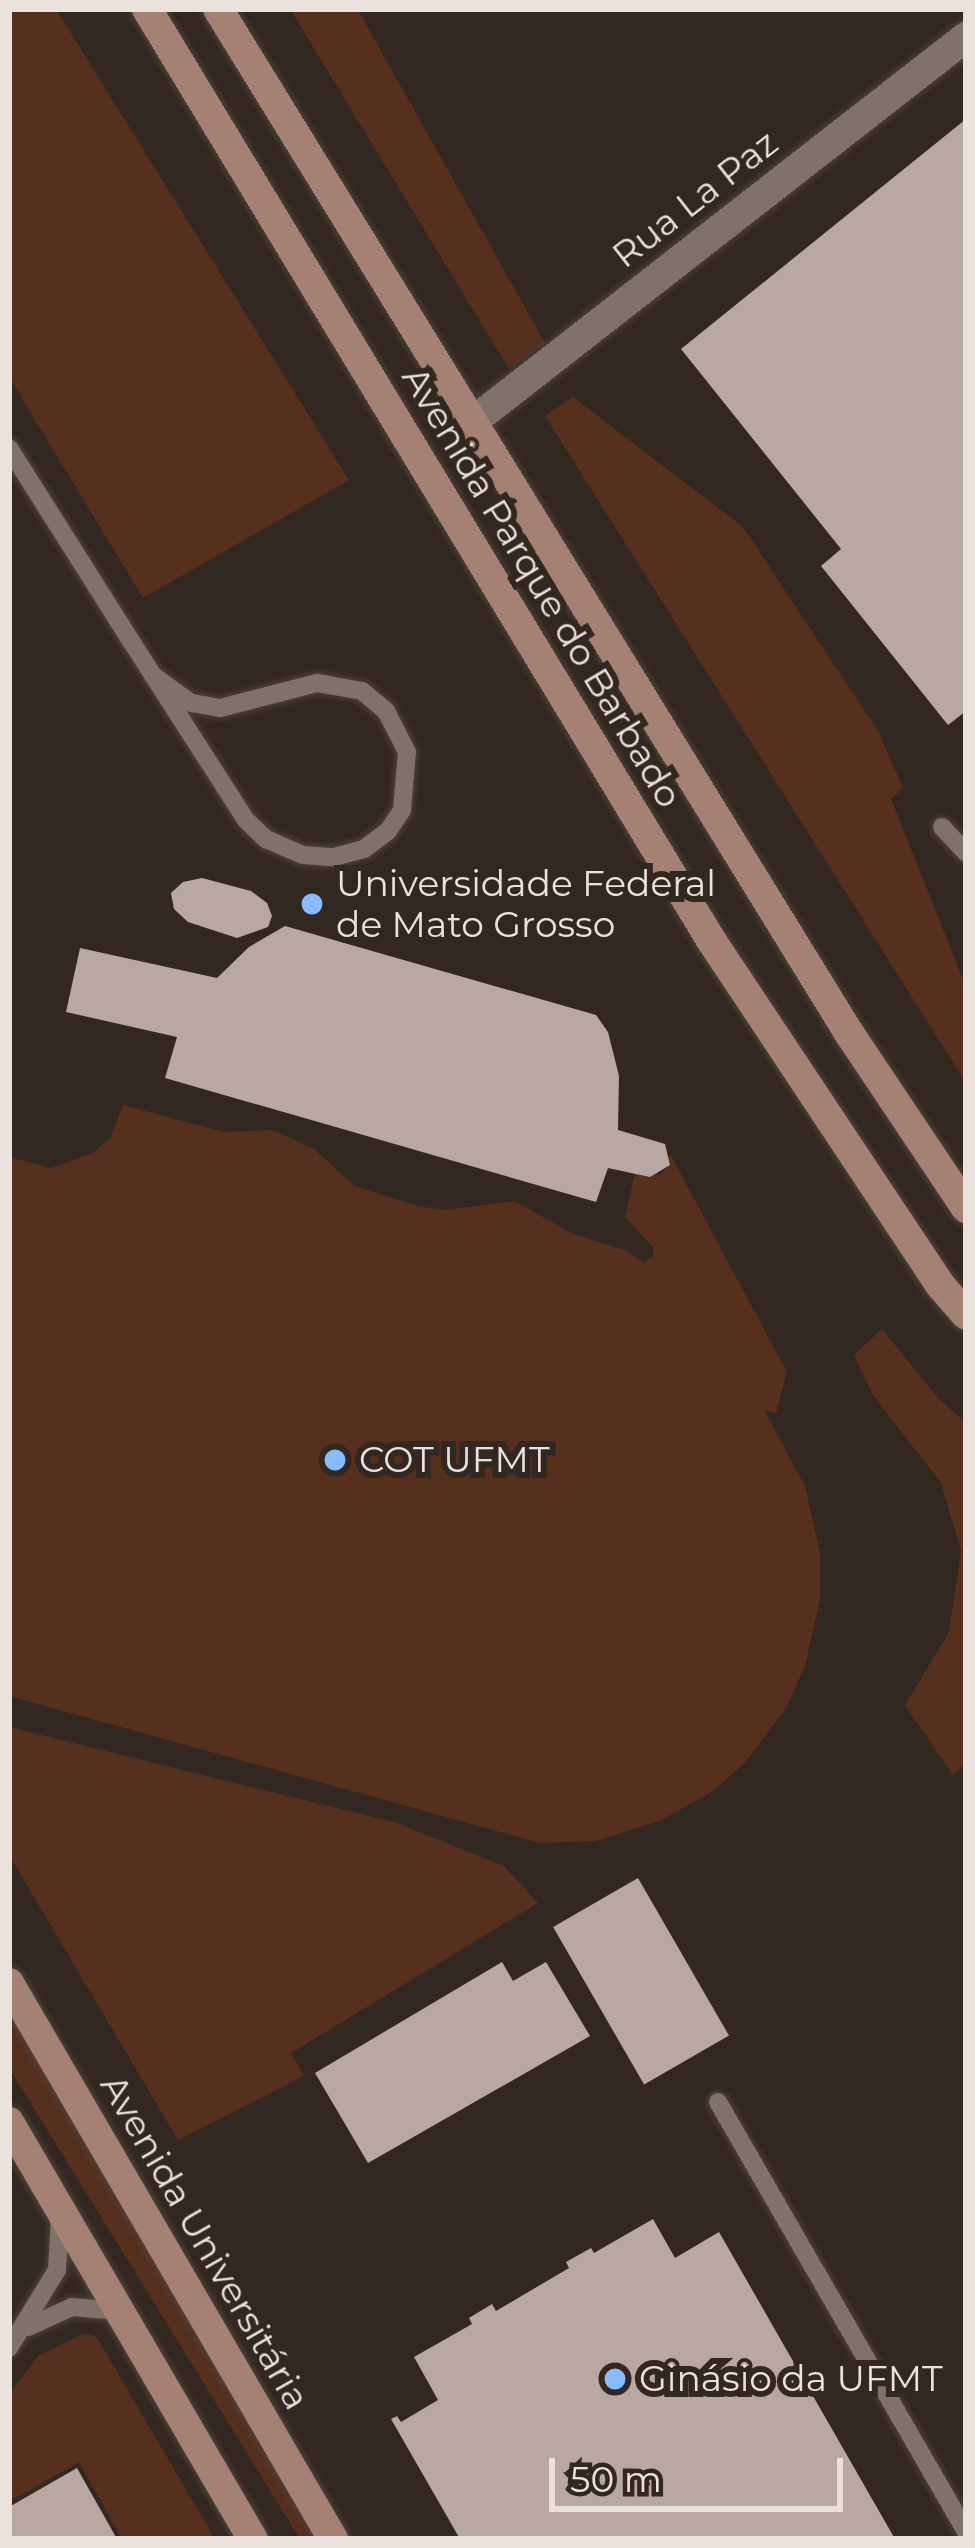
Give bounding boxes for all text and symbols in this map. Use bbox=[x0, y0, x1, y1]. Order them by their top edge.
street label: Rua La Paz bbox=[604, 121, 786, 277]
street label: Avenida Parque do Barbado bbox=[393, 359, 691, 815]
place label: Universidade Federal de Mato Grosso bbox=[336, 861, 716, 946]
marker: Universidade Federal de Mato Grosso bbox=[299, 891, 325, 917]
place label: COT UFMT bbox=[359, 1438, 550, 1482]
marker: COT UFMT bbox=[322, 1447, 348, 1473]
street label: Avenida Universitária bbox=[91, 2067, 319, 2417]
place label: Ginásio da UFMT bbox=[639, 2357, 943, 2401]
marker: Ginásio da UFMT bbox=[602, 2366, 628, 2392]
scale bar bbox=[555, 2434, 849, 2508]
text: 50 m bbox=[570, 2457, 662, 2501]

